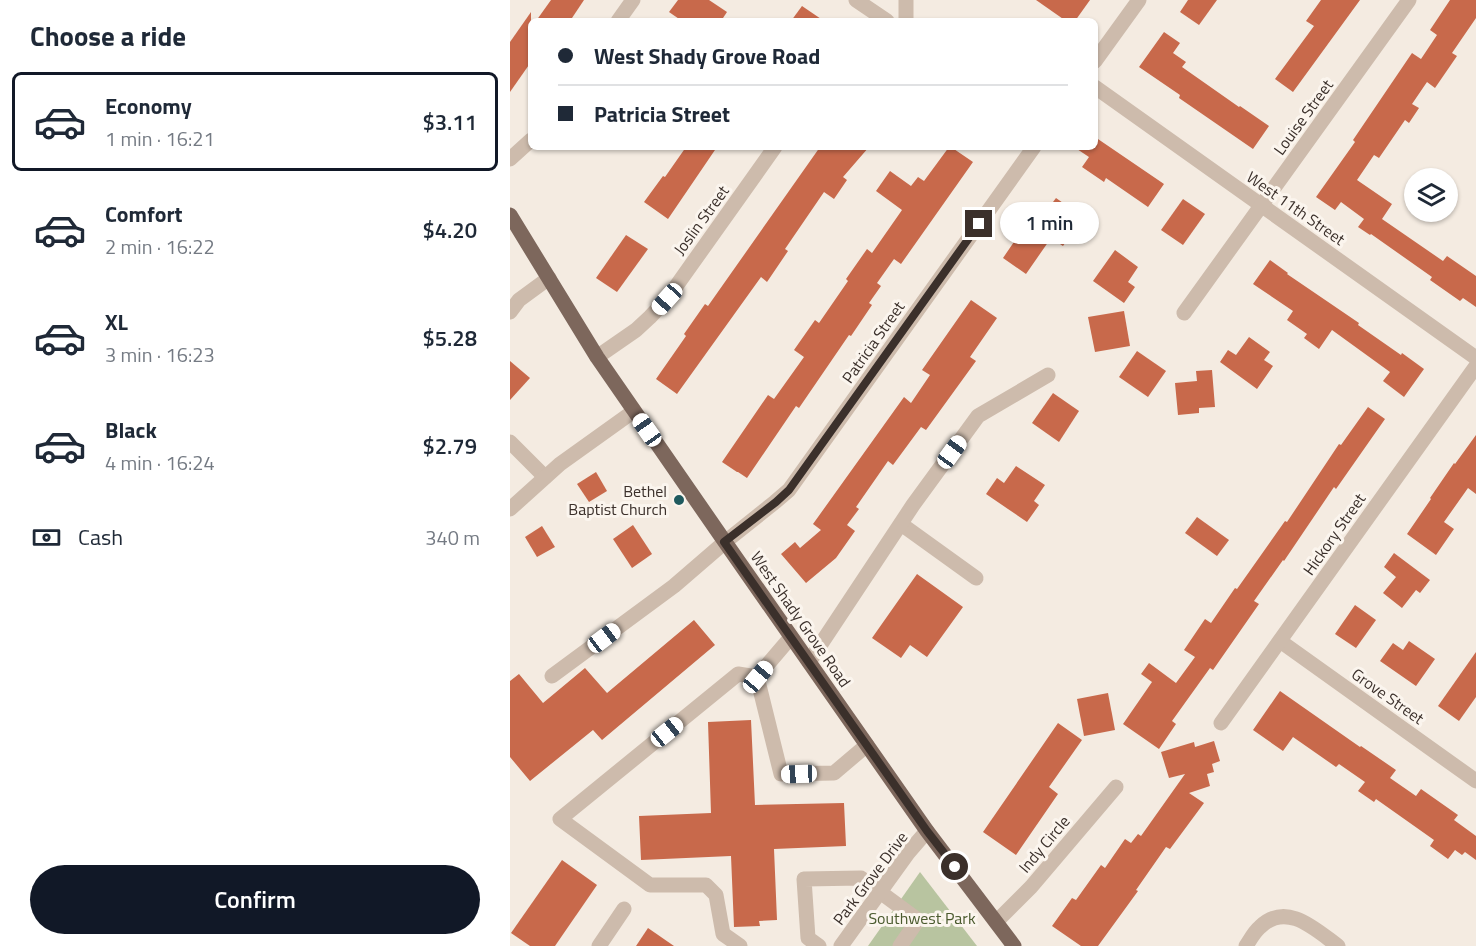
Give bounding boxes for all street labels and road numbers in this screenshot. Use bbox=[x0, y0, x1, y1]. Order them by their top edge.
street label: Louise Street bbox=[1267, 74, 1339, 160]
street label: West 11th Street bbox=[1242, 165, 1350, 251]
street label: Joslin Street bbox=[667, 180, 735, 260]
street label: Patricia Street bbox=[836, 296, 910, 388]
street label: Hickory Street bbox=[1297, 488, 1371, 580]
street label: West Shady Grove Road bbox=[745, 546, 857, 692]
street label: Grove Street bbox=[1347, 662, 1430, 730]
street label: Indy Circle bbox=[1013, 810, 1075, 878]
street label: Park Grove Drive bbox=[827, 826, 913, 930]

